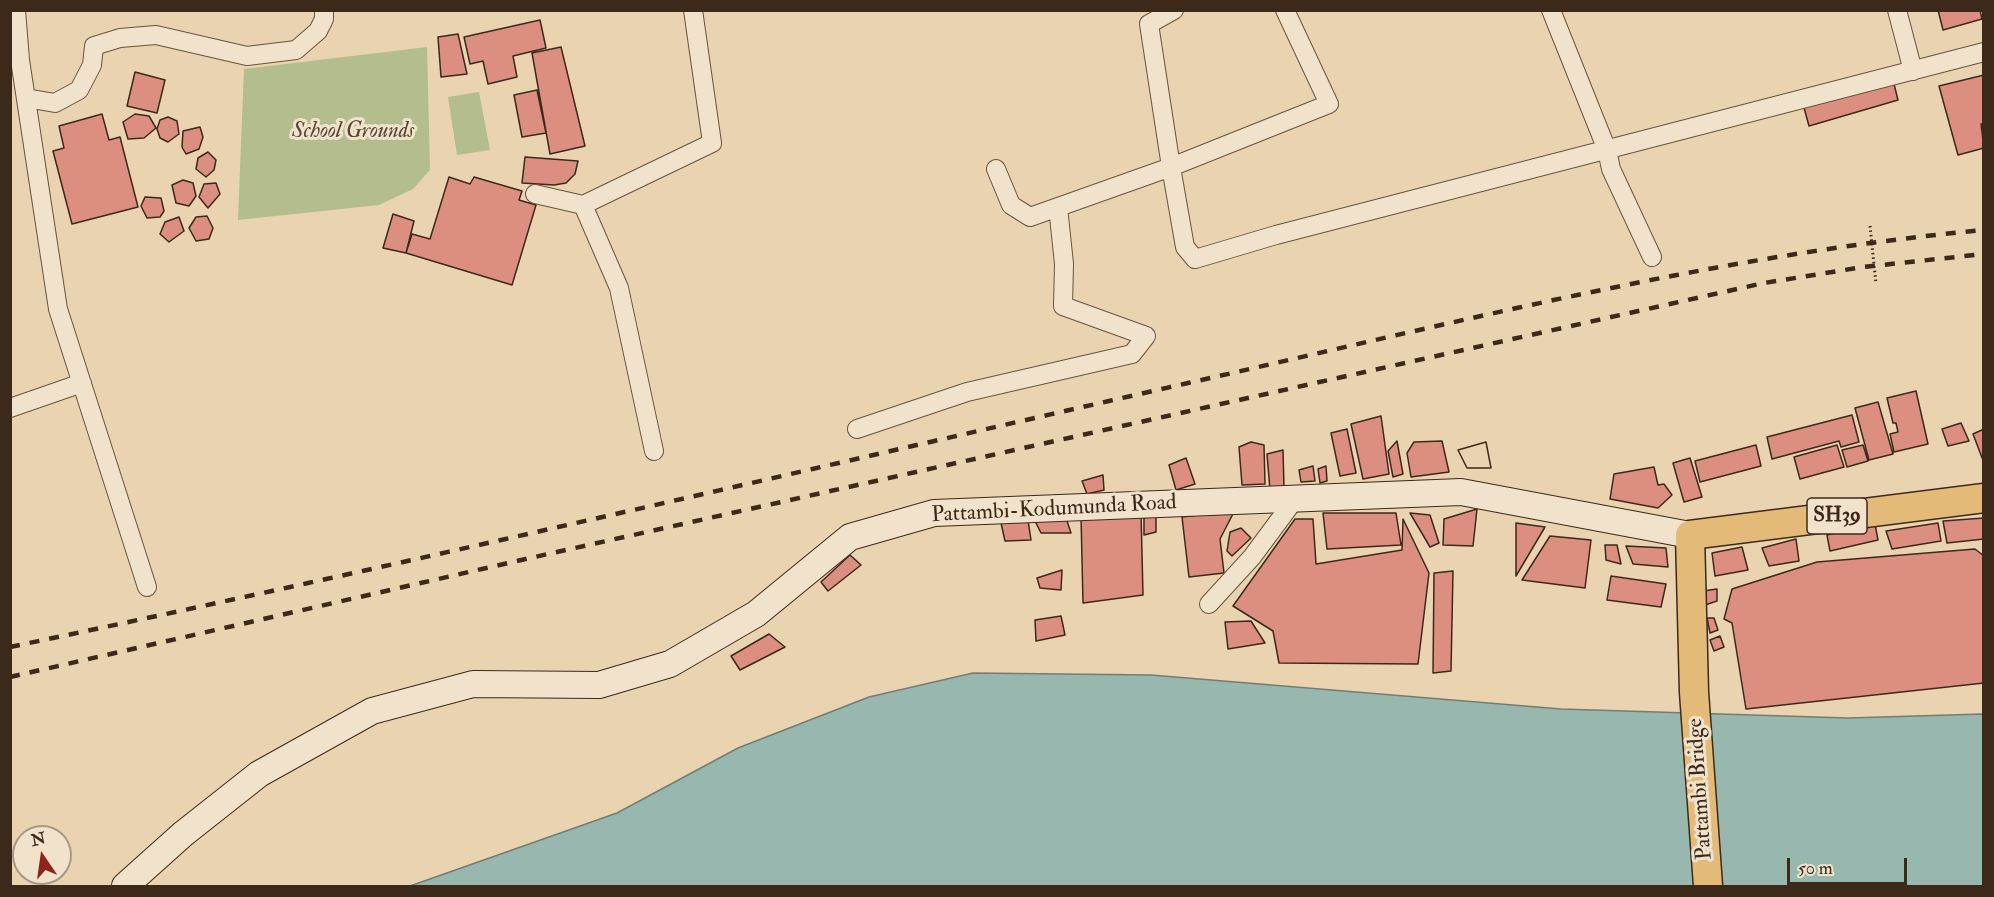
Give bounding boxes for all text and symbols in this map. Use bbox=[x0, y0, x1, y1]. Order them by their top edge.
park label: School Grounds bbox=[292, 119, 414, 145]
street label: Pattambi-Kodumunda Road bbox=[931, 490, 1177, 530]
road number: SH39 bbox=[1807, 498, 1867, 534]
street label: Pattambi Bridge bbox=[1683, 717, 1719, 861]
north arrow bbox=[12, 825, 72, 885]
text: N bbox=[29, 828, 48, 851]
scale bar bbox=[1790, 846, 1910, 884]
text: 50 m bbox=[1798, 857, 1833, 880]

